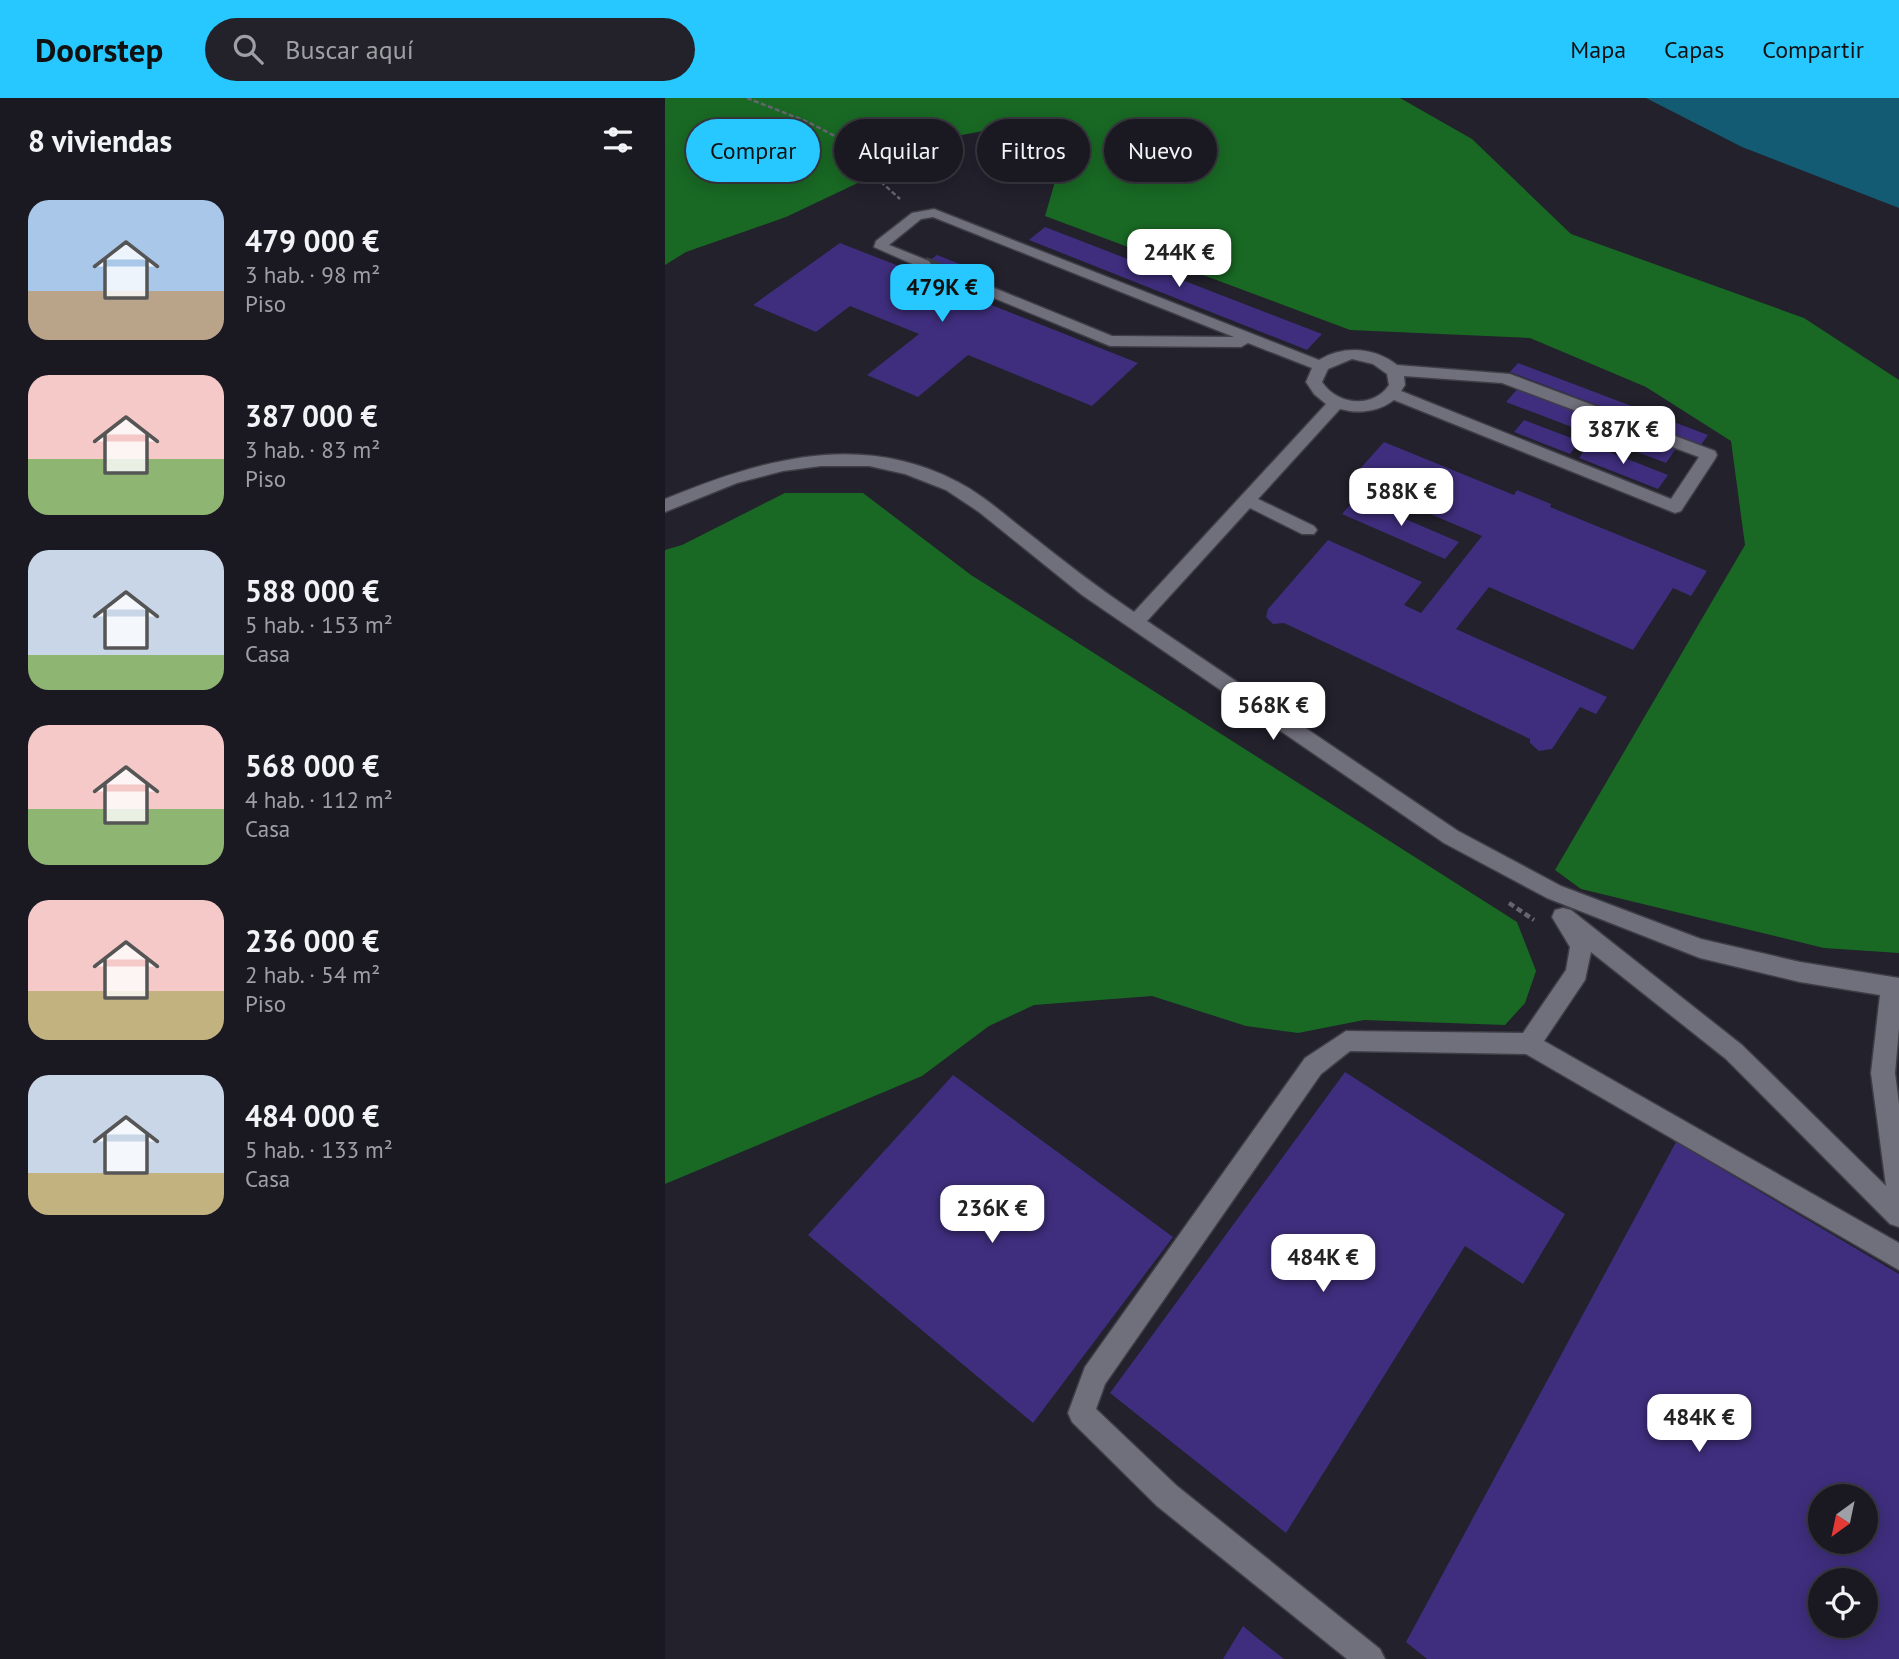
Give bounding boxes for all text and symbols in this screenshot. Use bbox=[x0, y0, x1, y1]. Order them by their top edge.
search box bbox=[205, 18, 695, 81]
text: Doorstep bbox=[35, 28, 163, 71]
icon: search bbox=[229, 30, 267, 68]
text: Buscar aquí bbox=[285, 33, 414, 66]
text: Mapa bbox=[1570, 34, 1626, 65]
text: Capas bbox=[1664, 34, 1724, 65]
text: Compartir bbox=[1762, 34, 1864, 65]
chip: Comprar bbox=[686, 119, 820, 182]
chip: Alquilar bbox=[834, 119, 963, 182]
chip: Filtros bbox=[977, 119, 1090, 182]
chip: Nuevo bbox=[1104, 119, 1217, 182]
text: 8 viviendas bbox=[28, 121, 172, 160]
icon: filters bbox=[599, 121, 637, 159]
text: 479 000 € bbox=[245, 221, 379, 260]
icon: home bbox=[84, 228, 168, 312]
pin: 244K € bbox=[1122, 230, 1236, 289]
text: 244K € bbox=[1143, 237, 1215, 266]
text: 3 hab. · 98 m² bbox=[245, 260, 380, 289]
pin: 479K € bbox=[885, 264, 999, 324]
text: 479K € bbox=[906, 272, 978, 301]
text: Piso bbox=[245, 289, 286, 318]
text: 387 000 € bbox=[245, 396, 378, 435]
icon: home bbox=[84, 403, 168, 487]
pin: 387K € bbox=[1566, 406, 1680, 466]
text: 387K € bbox=[1587, 414, 1659, 443]
text: 3 hab. · 83 m² bbox=[245, 435, 380, 464]
text: Piso bbox=[245, 464, 286, 493]
pin: 588K € bbox=[1344, 468, 1458, 528]
text: 588K € bbox=[1365, 476, 1437, 505]
text: 588 000 € bbox=[245, 571, 379, 610]
icon: home bbox=[84, 578, 168, 662]
text: 5 hab. · 153 m² bbox=[245, 610, 393, 639]
text: Casa bbox=[245, 639, 290, 668]
pin: 568K € bbox=[1216, 682, 1330, 742]
text: 568K € bbox=[1237, 690, 1309, 719]
text: 568 000 € bbox=[245, 746, 379, 785]
icon: home bbox=[84, 753, 168, 837]
text: 4 hab. · 112 m² bbox=[245, 785, 393, 814]
text: Casa bbox=[245, 814, 290, 843]
text: 236 000 € bbox=[245, 921, 379, 960]
icon: home bbox=[84, 928, 168, 1012]
text: 2 hab. · 54 m² bbox=[245, 960, 380, 989]
text: Piso bbox=[245, 989, 286, 1018]
text: 484 000 € bbox=[245, 1096, 379, 1135]
icon: home bbox=[84, 1103, 168, 1187]
text: 5 hab. · 133 m² bbox=[245, 1135, 393, 1164]
text: Casa bbox=[245, 1164, 290, 1193]
pin: 236K € bbox=[935, 1186, 1049, 1245]
text: 236K € bbox=[956, 1193, 1028, 1222]
pin: 484K € bbox=[1266, 1234, 1380, 1294]
text: 484K € bbox=[1287, 1242, 1359, 1271]
pin: 484K € bbox=[1642, 1394, 1756, 1454]
text: 484K € bbox=[1663, 1402, 1735, 1431]
north arrow bbox=[1808, 1484, 1878, 1554]
map controls bbox=[1808, 1484, 1878, 1638]
button: locate bbox=[1808, 1568, 1878, 1638]

